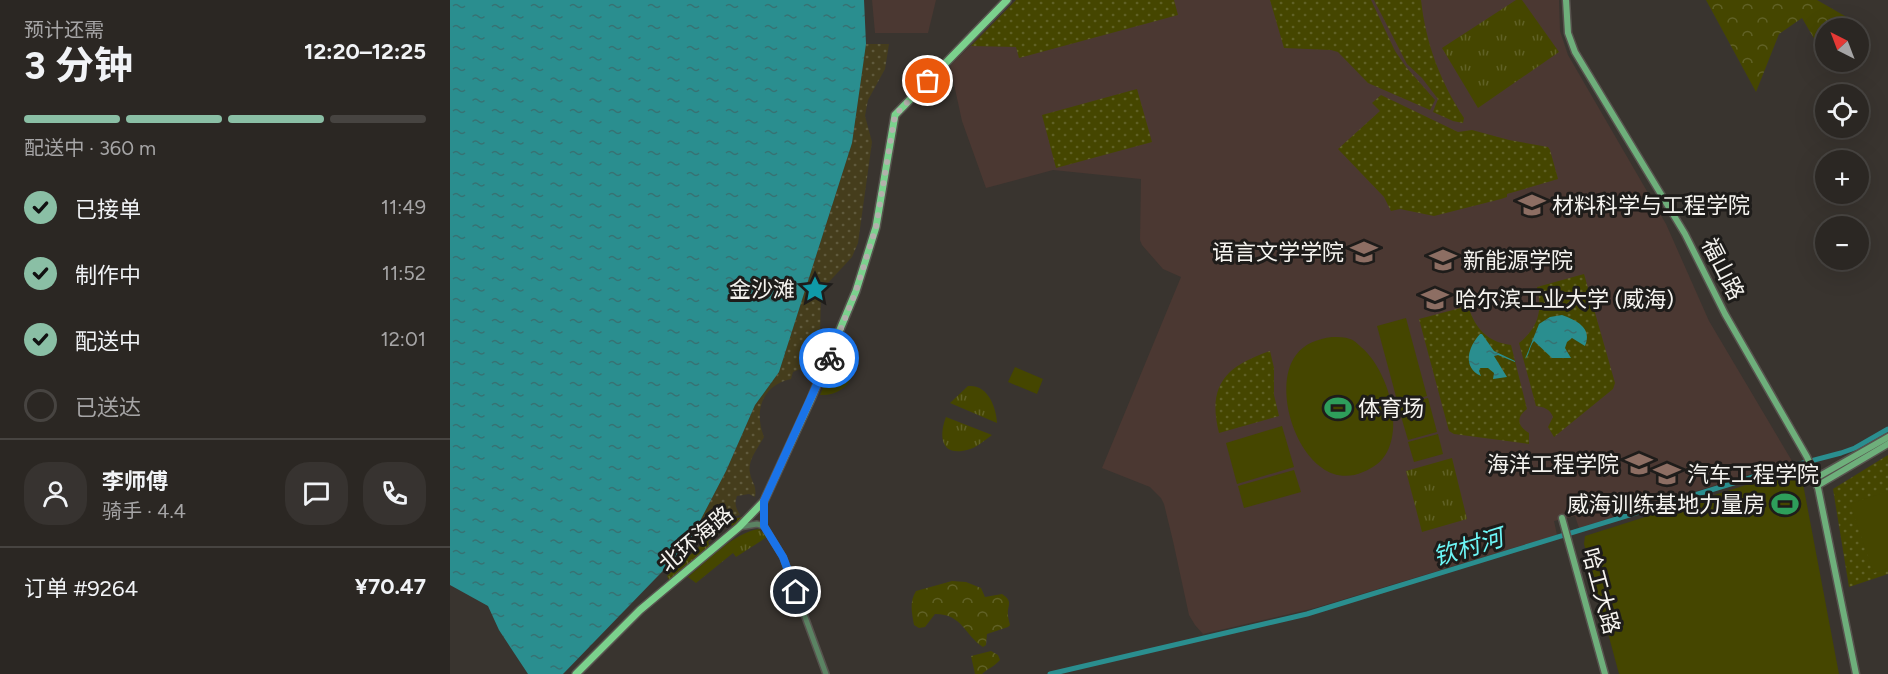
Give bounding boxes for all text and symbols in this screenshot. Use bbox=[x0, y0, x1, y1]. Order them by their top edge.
text: 预计还需 bbox=[24, 18, 104, 42]
north arrow bbox=[1815, 18, 1869, 72]
map controls bbox=[1815, 18, 1869, 270]
text: 12:20–12:25 bbox=[304, 38, 426, 65]
text: 3 分钟 bbox=[24, 42, 133, 89]
pin bbox=[902, 55, 953, 106]
icon: bag bbox=[911, 64, 944, 97]
button: locate bbox=[1815, 84, 1869, 138]
text: 配送中 · 360 m bbox=[24, 136, 156, 160]
button: + bbox=[1815, 150, 1869, 204]
school or university icon: 材料科学与工程学院 bbox=[1517, 190, 1547, 220]
icon: check bbox=[24, 191, 57, 224]
place label: 材料科学与工程学院 bbox=[1552, 192, 1750, 219]
text: 11:49 bbox=[381, 195, 426, 219]
text: 已接单 bbox=[75, 196, 141, 223]
button: − bbox=[1815, 216, 1869, 270]
street label: 福山路 bbox=[1696, 233, 1750, 305]
school or university icon: 语言文学学院 bbox=[1349, 237, 1379, 267]
place label: 语言文学学院 bbox=[1212, 239, 1344, 266]
school or university icon: 新能源学院 bbox=[1428, 245, 1458, 275]
place label: 新能源学院 bbox=[1463, 247, 1573, 274]
icon: check bbox=[24, 257, 57, 290]
text: 11:52 bbox=[382, 261, 426, 285]
text: 制作中 bbox=[75, 262, 141, 289]
place icon: 金沙滩 bbox=[800, 274, 830, 304]
place label: 金沙滩 bbox=[729, 276, 795, 303]
school or university icon: 哈尔滨工业大学 (威海) bbox=[1420, 284, 1450, 314]
place label: 哈尔滨工业大学 (威海) bbox=[1455, 286, 1674, 313]
icon: check bbox=[24, 323, 57, 356]
text: 12:01 bbox=[380, 327, 426, 351]
text: 配送中 bbox=[75, 328, 141, 355]
courier bbox=[799, 328, 859, 388]
icon: bike bbox=[813, 342, 846, 375]
sports icon: 体育场 bbox=[1323, 393, 1353, 423]
text: 已送达 bbox=[75, 394, 141, 421]
place label: 体育场 bbox=[1358, 395, 1424, 422]
school or university icon: 海洋工程学院 bbox=[1624, 449, 1654, 479]
place label: 海洋工程学院 bbox=[1487, 451, 1619, 478]
school or university icon: 汽车工程学院 bbox=[1652, 459, 1682, 489]
place label: 汽车工程学院 bbox=[1687, 461, 1819, 488]
button: person bbox=[24, 462, 87, 525]
button: chat bbox=[285, 462, 348, 525]
button: phone bbox=[363, 462, 426, 525]
text: 李师傅 bbox=[102, 468, 168, 495]
sports icon: 威海训练基地力量房 bbox=[1770, 489, 1800, 519]
place label: 威海训练基地力量房 bbox=[1567, 491, 1765, 518]
text: 骑手 · 4.4 bbox=[102, 499, 186, 523]
street label: 北环海路 bbox=[654, 500, 738, 578]
water label: 钦村河 bbox=[1429, 521, 1510, 571]
street label: 哈工大路 bbox=[1577, 545, 1625, 637]
pin bbox=[770, 566, 821, 617]
text: ¥70.47 bbox=[355, 573, 426, 600]
text: 订单 #9264 bbox=[24, 575, 138, 602]
icon: home bbox=[779, 575, 812, 608]

